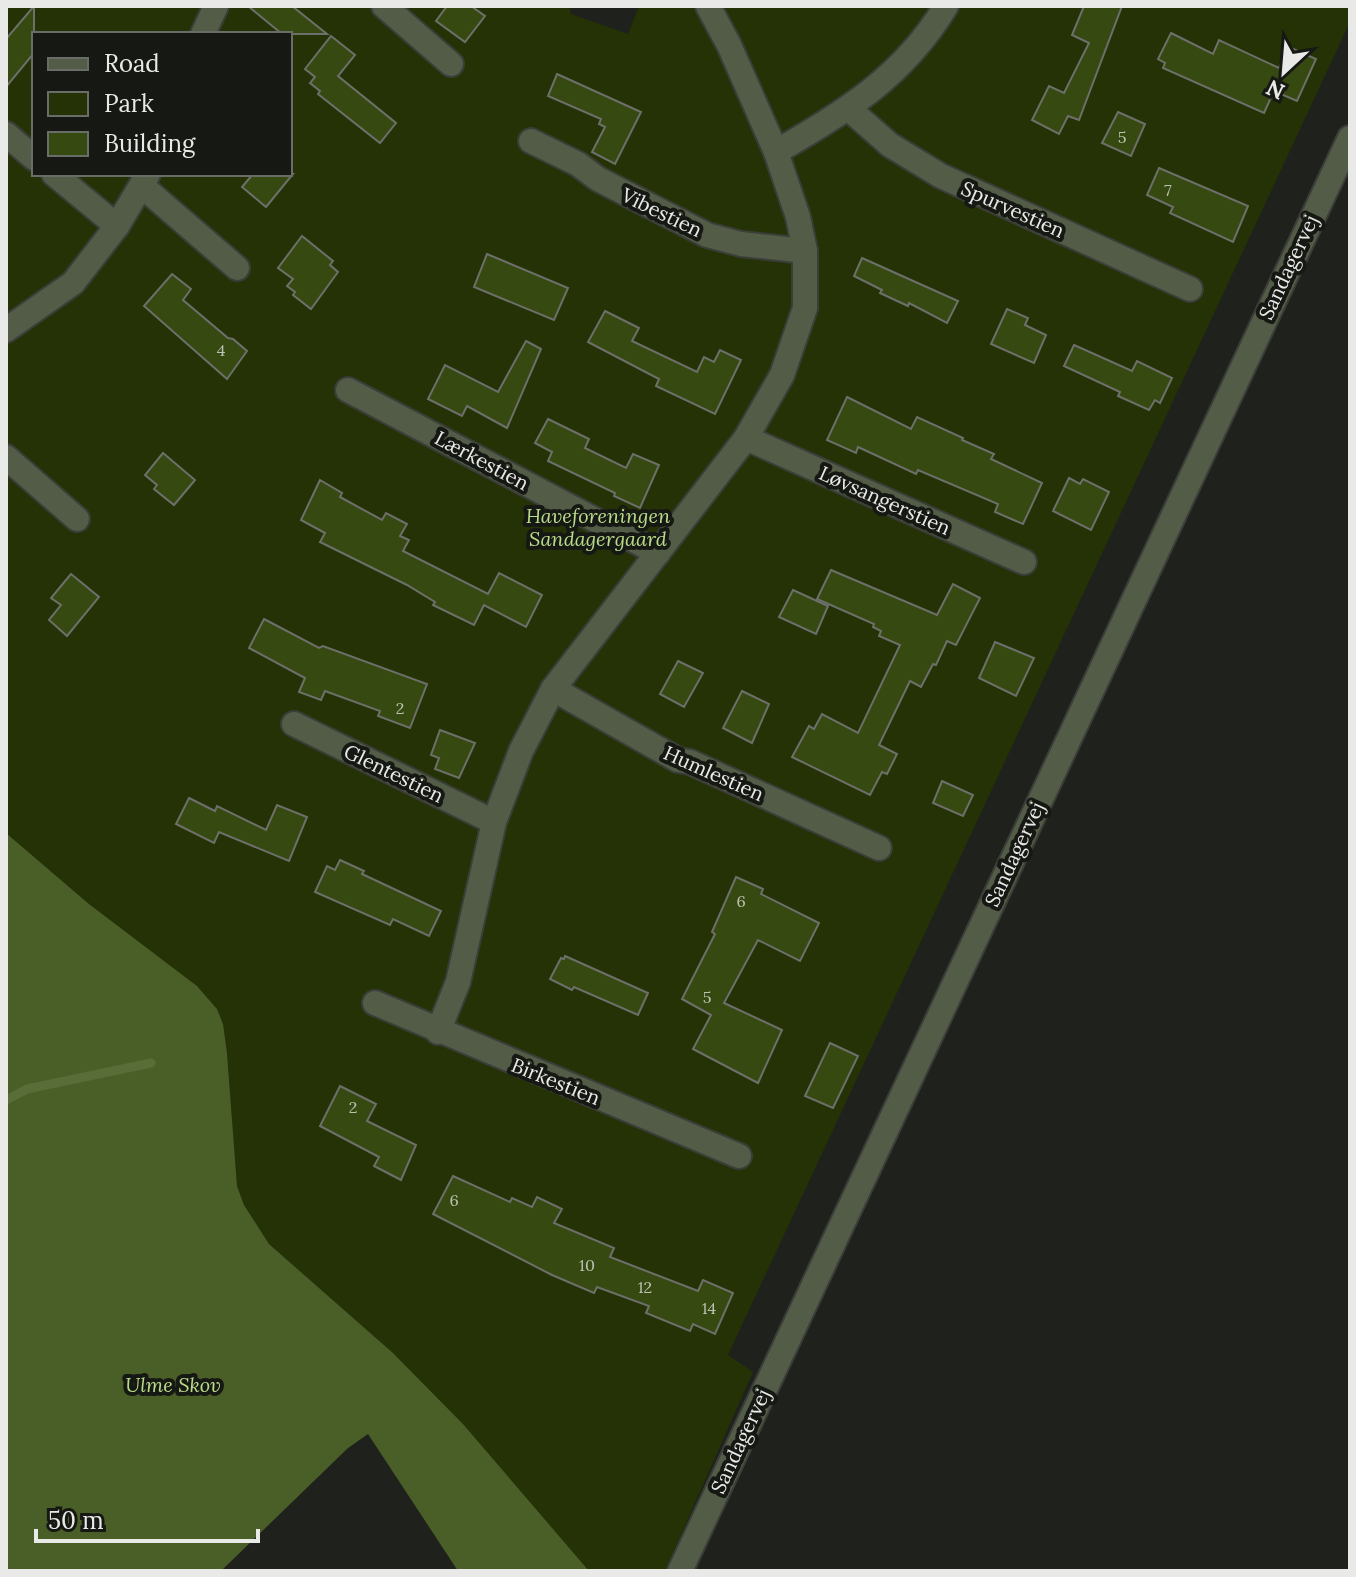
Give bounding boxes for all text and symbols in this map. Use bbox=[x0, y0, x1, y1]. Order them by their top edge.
legend bbox=[32, 32, 292, 176]
north arrow bbox=[1244, 32, 1324, 112]
text: Road bbox=[104, 48, 160, 79]
text: N bbox=[1261, 74, 1289, 106]
text: Park bbox=[104, 88, 154, 119]
house number: 5 bbox=[1118, 127, 1126, 147]
text: Building bbox=[104, 128, 196, 159]
street label: Spurvestien bbox=[958, 175, 1068, 243]
house number: 7 bbox=[1164, 180, 1172, 200]
street label: Vibestien bbox=[617, 181, 706, 242]
street label: Sandagervej bbox=[1253, 211, 1323, 323]
house number: 4 bbox=[217, 340, 226, 360]
street label: Lærkestien bbox=[431, 425, 533, 495]
street label: Løvsangerstien bbox=[815, 460, 955, 540]
park label: Haveforeningen Sandagergaard bbox=[526, 503, 671, 551]
house number: 2 bbox=[396, 698, 404, 718]
street label: Glentestien bbox=[340, 738, 448, 808]
street label: Humlestien bbox=[660, 740, 768, 806]
street label: Sandagervej bbox=[979, 798, 1049, 910]
house number: 6 bbox=[736, 891, 746, 911]
house number: 5 bbox=[703, 987, 711, 1007]
street label: Birkestien bbox=[508, 1052, 604, 1110]
house number: 2 bbox=[349, 1097, 357, 1117]
house number: 6 bbox=[449, 1190, 459, 1210]
house number: 10 bbox=[579, 1255, 595, 1275]
house number: 12 bbox=[638, 1277, 652, 1297]
house number: 14 bbox=[702, 1298, 717, 1318]
park label: Ulme Skov bbox=[125, 1372, 221, 1397]
street label: Sandagervej bbox=[705, 1385, 775, 1497]
scale bar bbox=[36, 1493, 258, 1543]
text: 50 m bbox=[48, 1505, 104, 1536]

